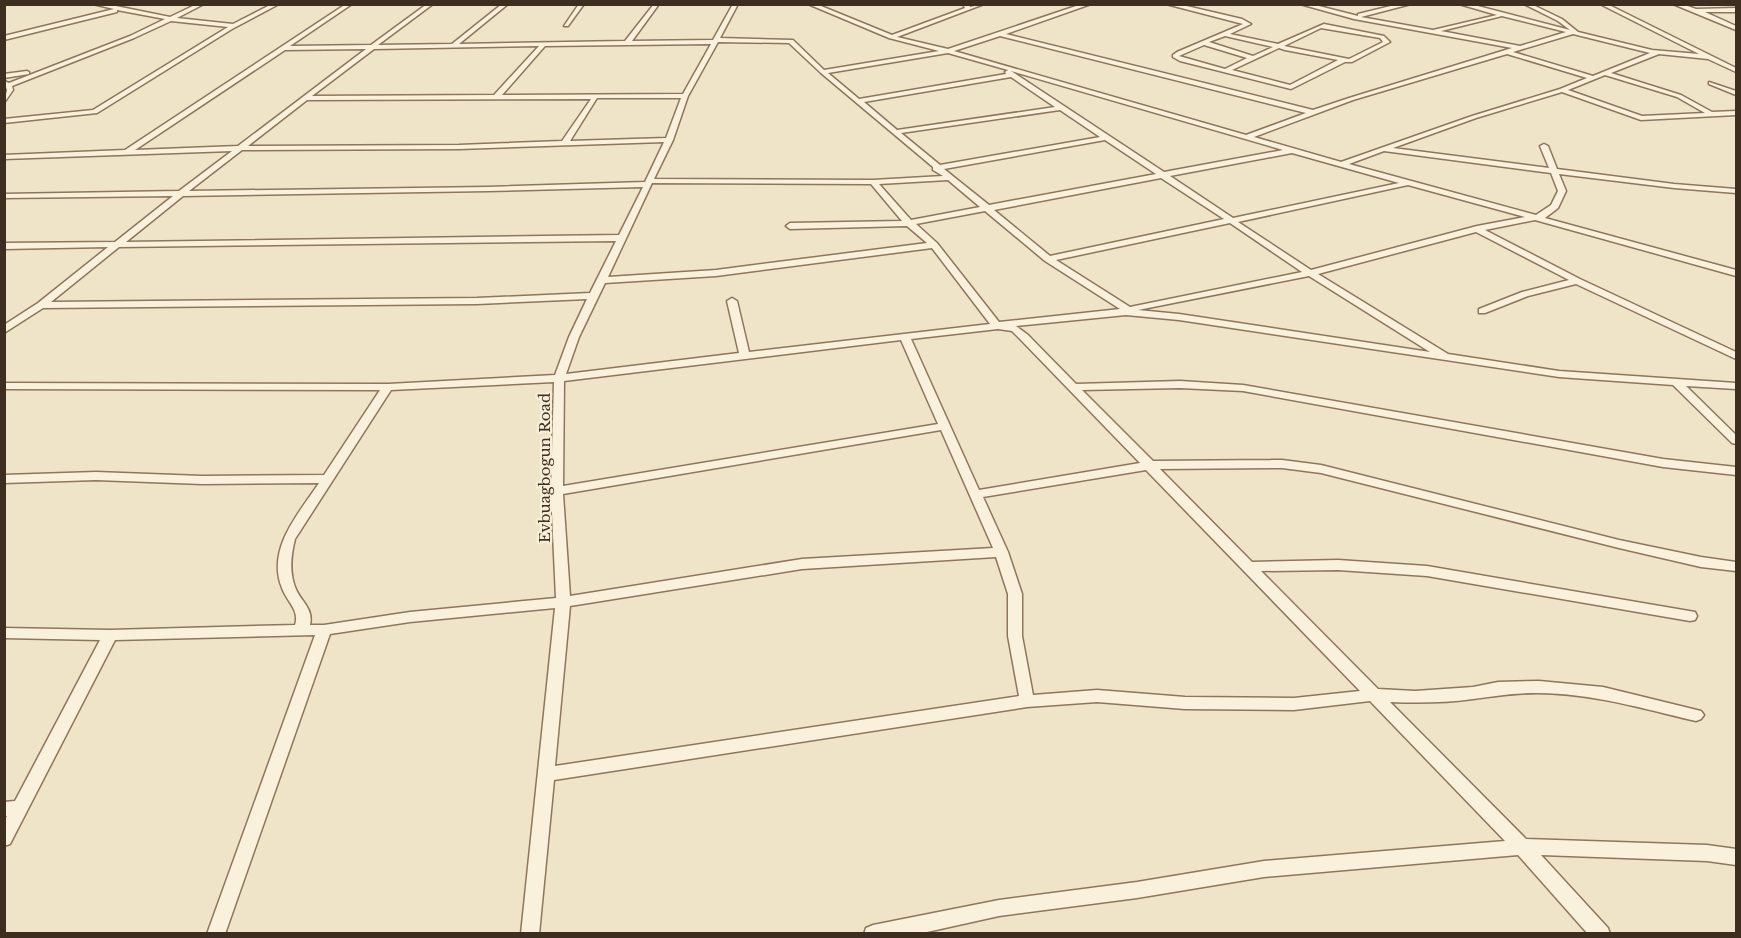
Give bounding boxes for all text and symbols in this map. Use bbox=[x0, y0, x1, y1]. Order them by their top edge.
street label: Evbuagbogun Road bbox=[535, 393, 554, 543]

